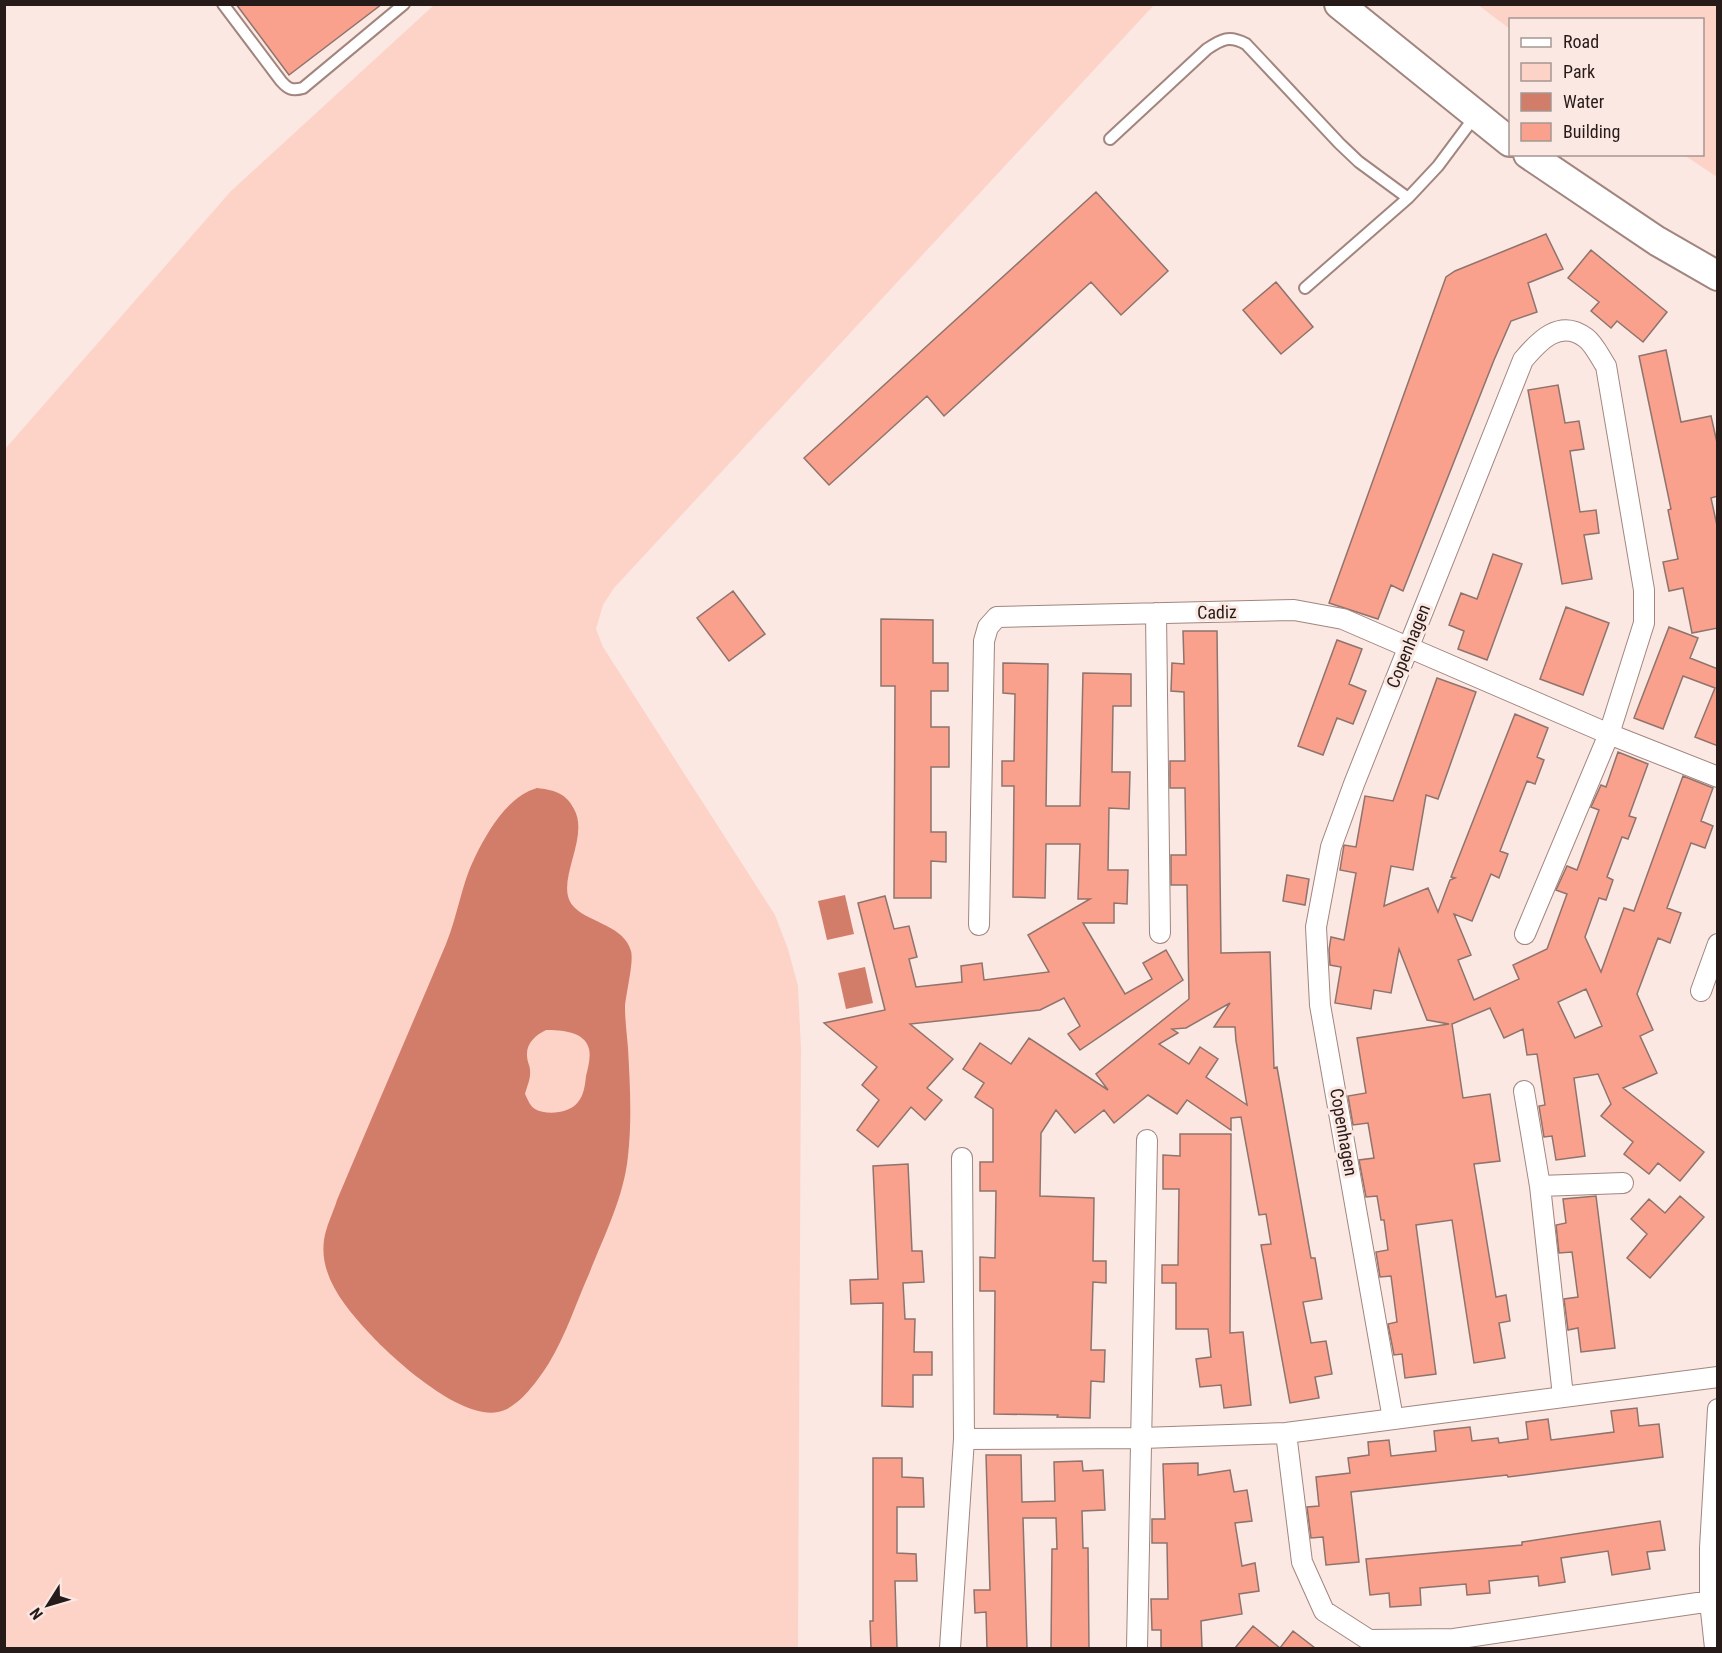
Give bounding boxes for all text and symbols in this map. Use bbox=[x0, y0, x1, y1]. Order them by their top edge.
legend bbox=[1509, 18, 1704, 156]
text: Road bbox=[1563, 31, 1599, 52]
text: Park bbox=[1563, 61, 1595, 82]
text: Water bbox=[1563, 91, 1605, 112]
text: Building bbox=[1563, 121, 1620, 142]
street label: Cadiz bbox=[1197, 601, 1237, 623]
street label: Copenhagen bbox=[1382, 601, 1434, 691]
street label: Copenhagen bbox=[1326, 1087, 1362, 1177]
north arrow bbox=[18, 1575, 78, 1635]
text: N bbox=[26, 1604, 47, 1623]

